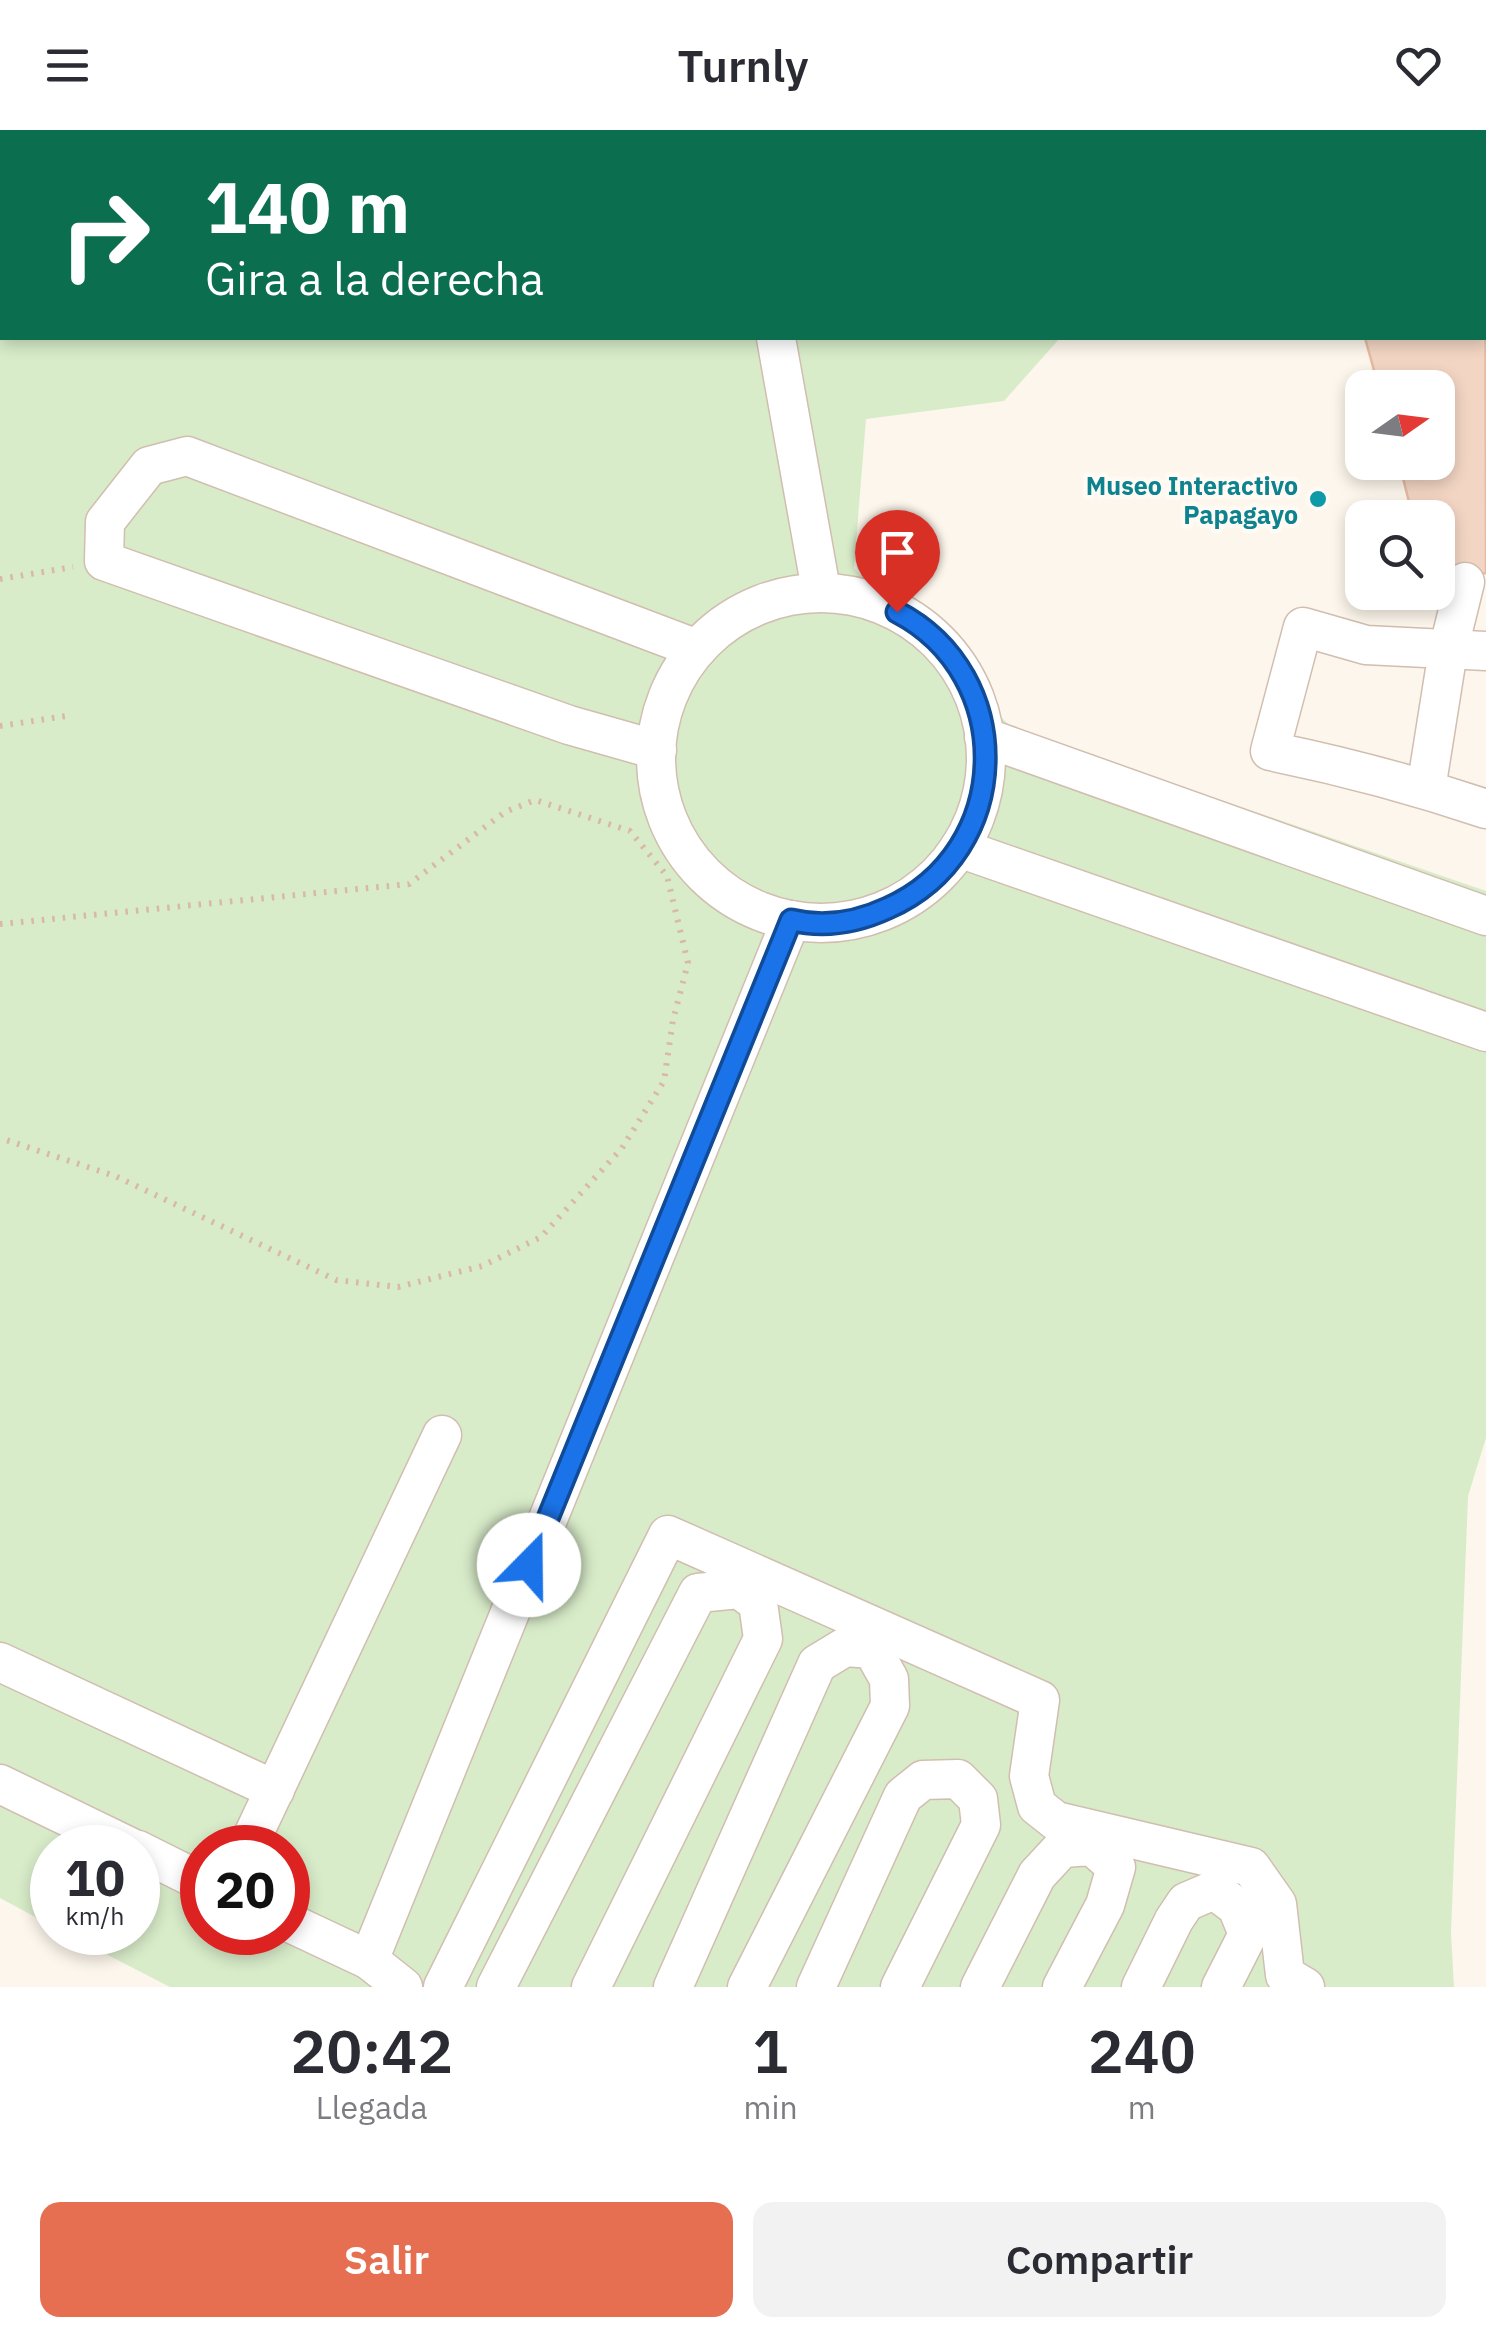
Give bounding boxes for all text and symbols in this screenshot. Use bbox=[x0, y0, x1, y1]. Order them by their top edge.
text: Turnly bbox=[677, 36, 809, 94]
icon: menu bbox=[40, 38, 95, 93]
icon: heart bbox=[1391, 38, 1446, 93]
text: 140 m bbox=[205, 161, 410, 252]
icon: right bbox=[40, 170, 170, 300]
text: Gira a la derecha bbox=[205, 249, 544, 307]
north arrow bbox=[1345, 370, 1455, 480]
map controls bbox=[1345, 370, 1455, 610]
place label: Museo Interactivo Papagayo bbox=[1086, 469, 1298, 531]
marker: Museo Interactivo Papagayo bbox=[1307, 488, 1329, 510]
button: search bbox=[1345, 500, 1455, 610]
pin bbox=[855, 510, 940, 613]
icon: arrive bbox=[870, 525, 925, 580]
position arrow bbox=[477, 1513, 581, 1617]
speed limit sign: 20 bbox=[180, 1825, 310, 1955]
text: 10 bbox=[65, 1845, 125, 1910]
text: km/h bbox=[66, 1899, 124, 1932]
text: 20:42 bbox=[290, 2011, 453, 2090]
text: 1 bbox=[753, 2011, 789, 2090]
text: 240 bbox=[1088, 2011, 1196, 2090]
text: Llegada bbox=[316, 2086, 428, 2128]
text: min bbox=[743, 2086, 798, 2128]
text: m bbox=[1128, 2086, 1156, 2128]
button: Salir bbox=[40, 2202, 733, 2317]
button: Compartir bbox=[753, 2202, 1446, 2317]

